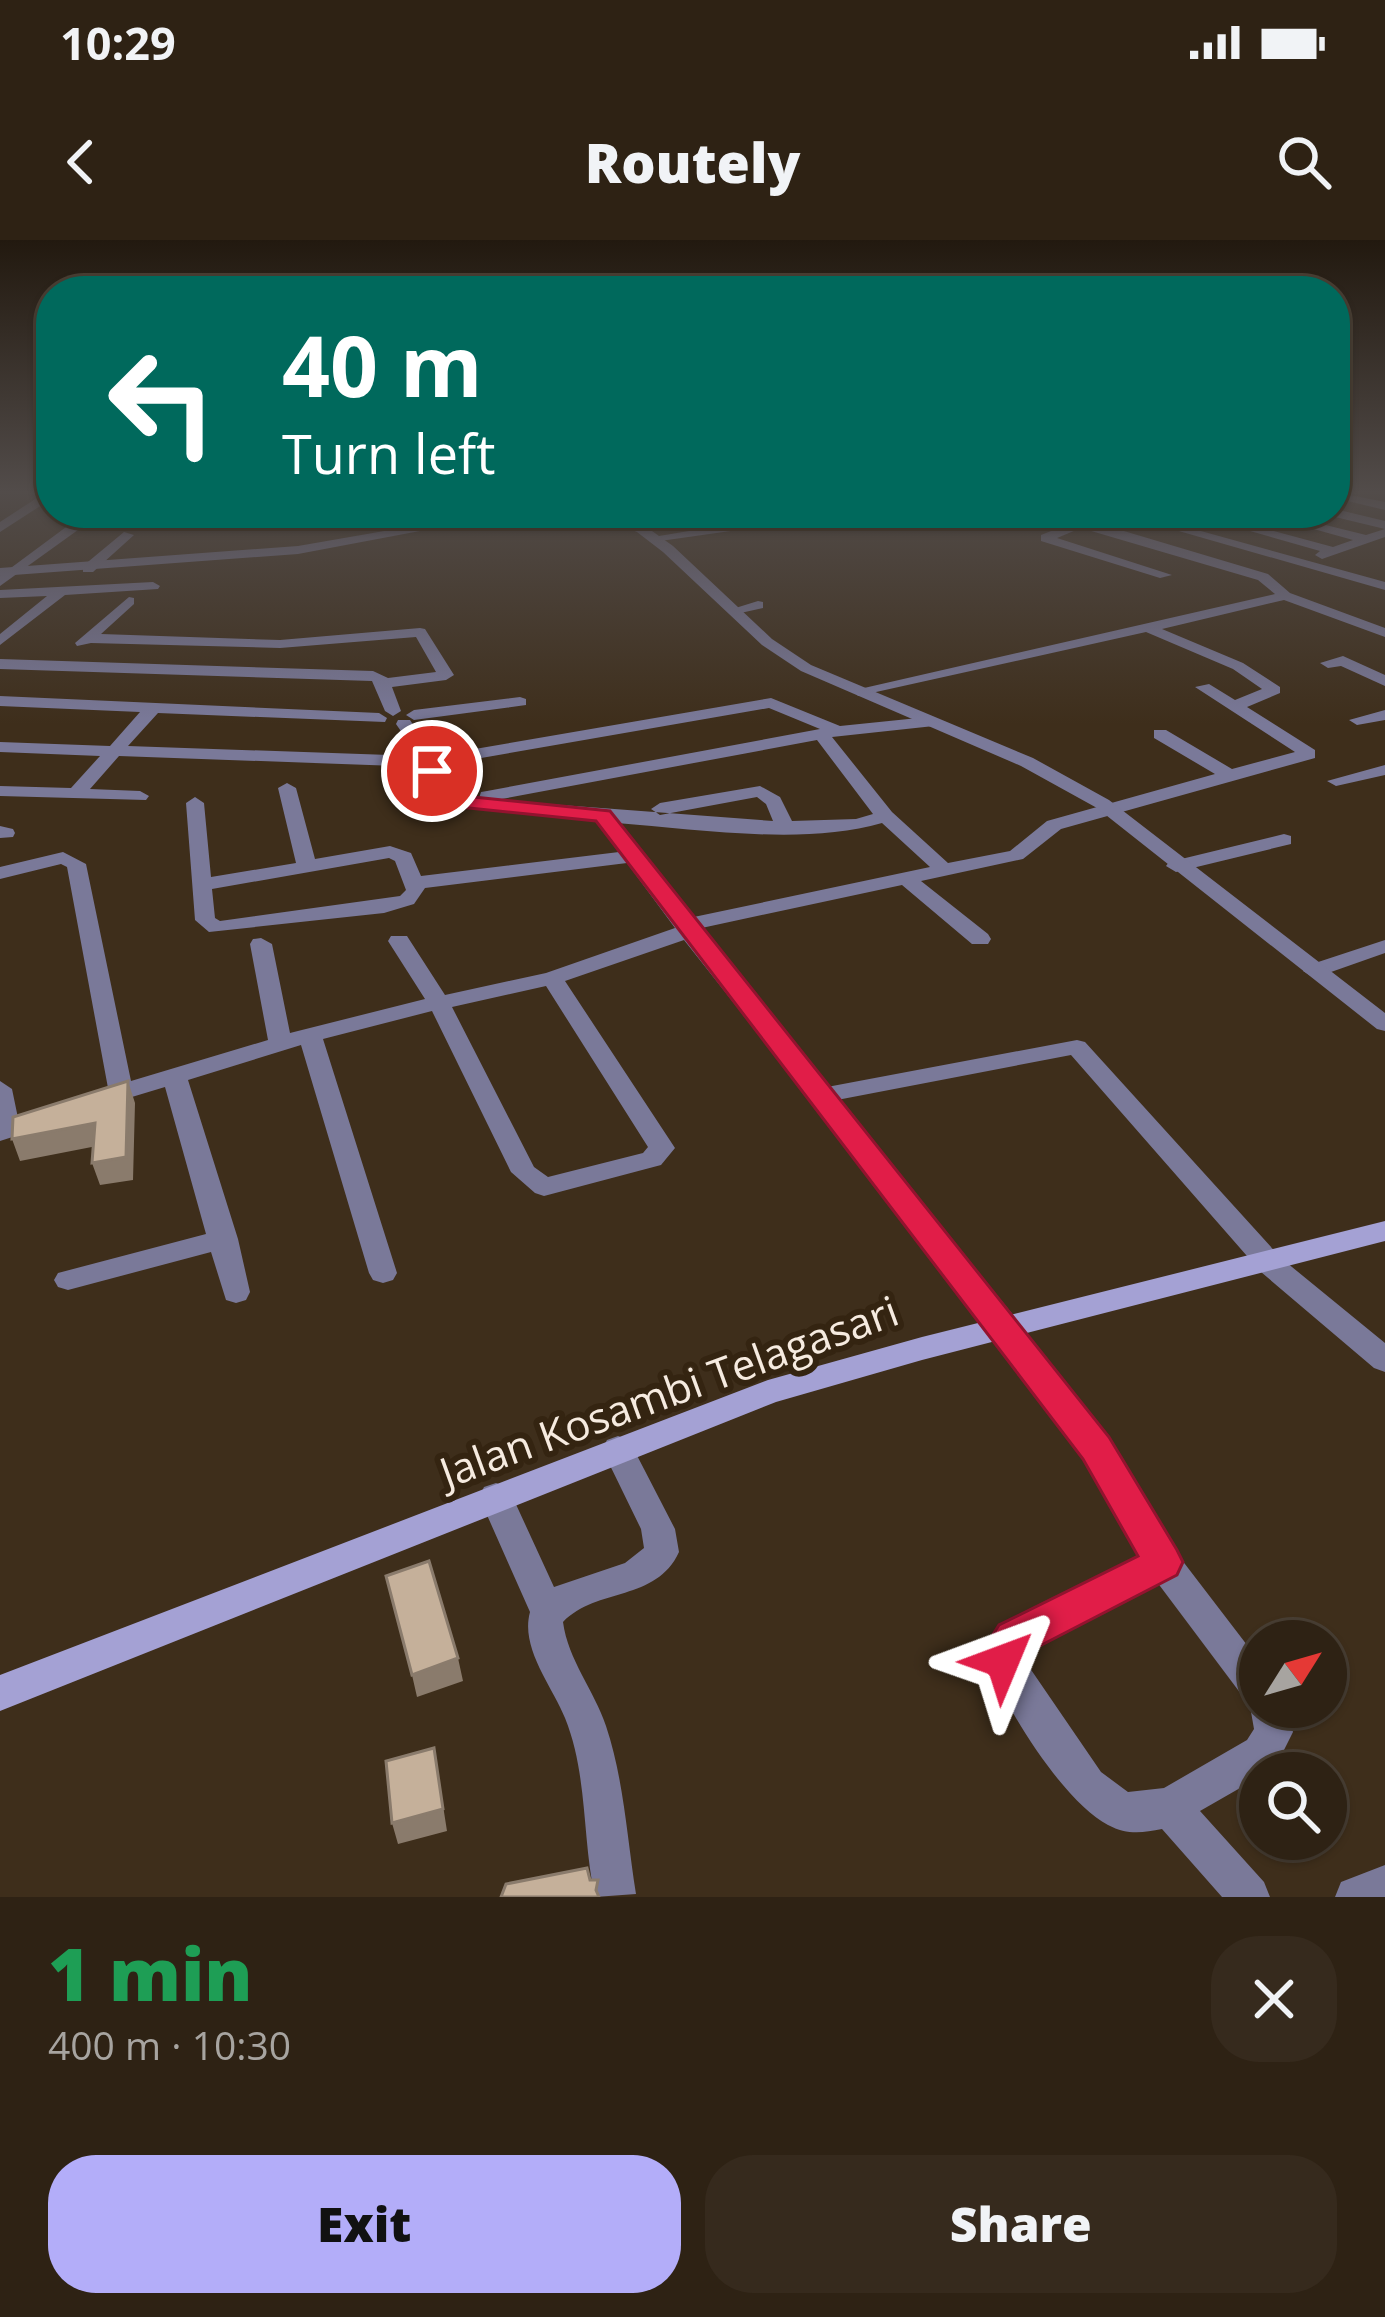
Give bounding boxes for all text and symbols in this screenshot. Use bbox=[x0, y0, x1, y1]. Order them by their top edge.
text: 10:29 bbox=[60, 12, 176, 73]
text: Routely bbox=[585, 125, 800, 199]
icon: back bbox=[48, 129, 114, 195]
icon: search bbox=[1271, 129, 1337, 195]
text: 40 m bbox=[282, 307, 482, 422]
icon: left bbox=[84, 324, 240, 480]
text: Turn left bbox=[282, 416, 495, 490]
pin bbox=[381, 720, 483, 822]
icon: arrive bbox=[399, 738, 465, 804]
street label: Jalan Kosambi Telagasari bbox=[428, 1281, 905, 1501]
position arrow bbox=[940, 1598, 1066, 1724]
north arrow bbox=[1239, 1620, 1347, 1728]
map controls bbox=[1239, 1620, 1347, 1860]
button: search bbox=[1239, 1752, 1347, 1860]
text: 1 min bbox=[48, 1924, 253, 2022]
button: close bbox=[1211, 1936, 1337, 2062]
text: 400 m · 10:30 bbox=[48, 2018, 291, 2071]
button: Exit bbox=[48, 2155, 681, 2293]
button: Share bbox=[705, 2155, 1337, 2293]

